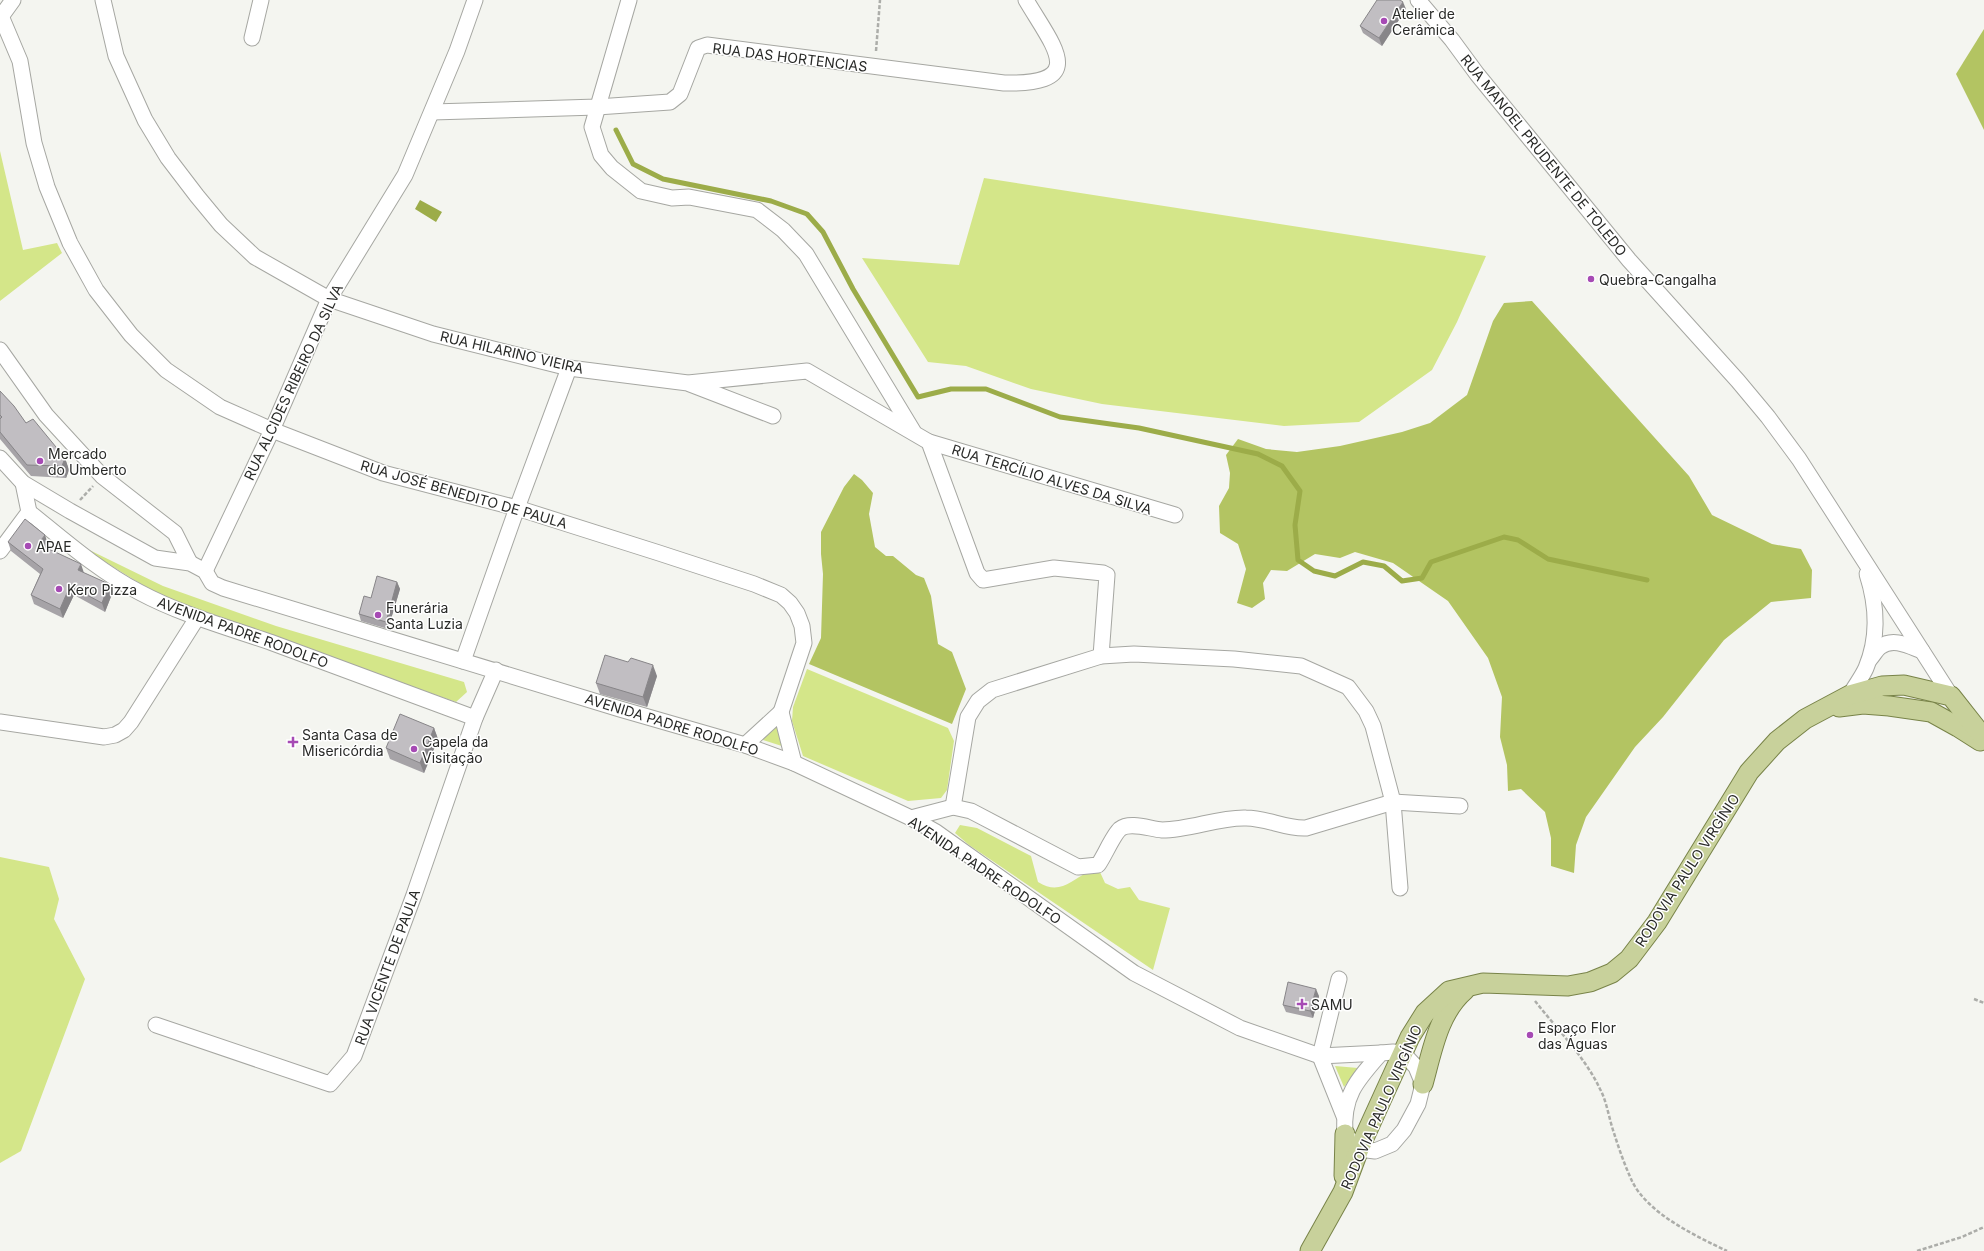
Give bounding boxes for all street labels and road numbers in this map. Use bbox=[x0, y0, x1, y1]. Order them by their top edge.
street label: RUA DAS HORTENCIAS bbox=[712, 39, 868, 75]
street label: RUA MANOEL PRUDENTE DE TOLEDO bbox=[1457, 51, 1631, 259]
street label: RUA ALCIDES RIBEIRO DA SILVA bbox=[240, 281, 346, 483]
street label: RUA HILARINO VIEIRA bbox=[439, 327, 586, 377]
street label: RUA TERCÍLIO ALVES DA SILVA bbox=[950, 440, 1154, 518]
street label: RUA JOSÉ BENEDITO DE PAULA bbox=[359, 456, 570, 532]
street label: AVENIDA PADRE RODOLFO bbox=[155, 593, 331, 671]
street label: AVENIDA PADRE RODOLFO bbox=[583, 689, 761, 759]
street label: RODOVIA PAULO VIRGÍNIO bbox=[1631, 790, 1743, 950]
street label: AVENIDA PADRE RODOLFO bbox=[905, 812, 1065, 928]
street label: RUA VICENTE DE PAULA bbox=[351, 886, 423, 1047]
street label: RODOVIA PAULO VIRGÍNIO bbox=[1337, 1022, 1425, 1192]

